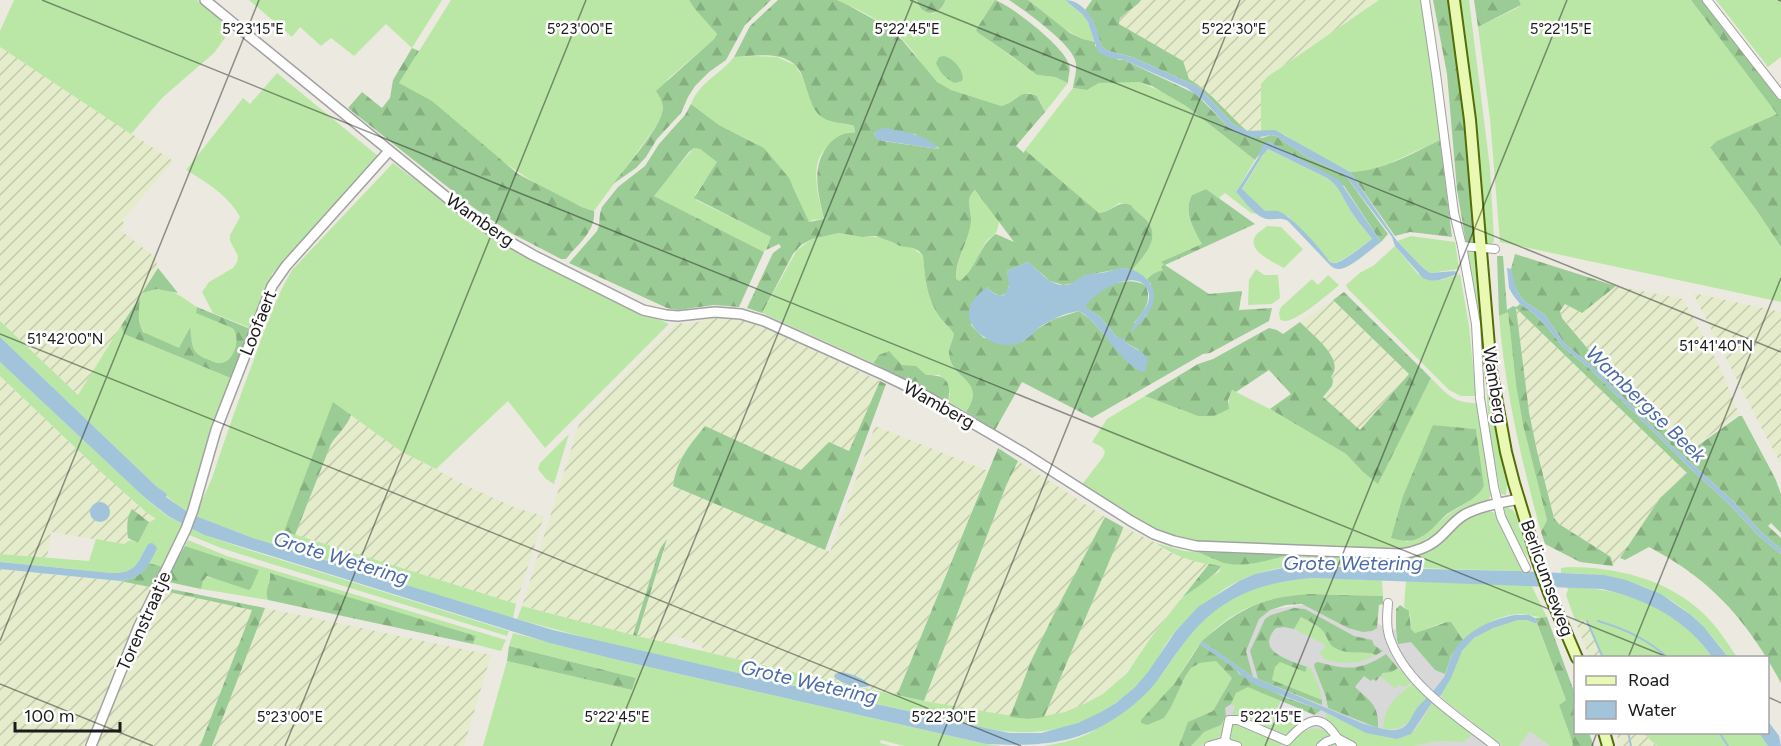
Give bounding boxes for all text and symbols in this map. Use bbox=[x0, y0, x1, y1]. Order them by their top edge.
text: 5°23'15"E bbox=[222, 20, 284, 38]
text: 5°23'00"E bbox=[547, 20, 613, 38]
text: 5°22'45"E bbox=[874, 20, 940, 38]
text: 5°22'30"E bbox=[1201, 20, 1267, 38]
text: 5°22'15"E bbox=[1530, 20, 1592, 38]
street label: Wamberg bbox=[442, 189, 518, 251]
street label: Loofaert bbox=[235, 287, 281, 359]
text: 51°42'00"N bbox=[27, 330, 103, 348]
text: 51°41'40"N bbox=[1679, 337, 1753, 355]
water label: Wambergse Beek bbox=[1581, 341, 1712, 468]
street label: Wamberg bbox=[1478, 345, 1512, 425]
street label: Wamberg bbox=[900, 376, 978, 434]
street label: Berlicumseweg bbox=[1516, 517, 1578, 639]
water label: Grote Wetering bbox=[271, 526, 411, 590]
water label: Grote Wetering bbox=[1283, 551, 1423, 575]
street label: Torenstraatje bbox=[112, 568, 176, 674]
water label: Grote Wetering bbox=[738, 655, 880, 709]
legend bbox=[1574, 656, 1769, 734]
text: Road bbox=[1628, 669, 1669, 691]
scale bar bbox=[15, 695, 120, 733]
text: Water bbox=[1628, 699, 1676, 721]
text: 100 m bbox=[24, 705, 74, 727]
text: 5°23'00"E bbox=[257, 708, 323, 726]
text: 5°22'45"E bbox=[584, 708, 650, 726]
text: 5°22'30"E bbox=[911, 708, 977, 726]
text: 5°22'15"E bbox=[1240, 708, 1302, 726]

